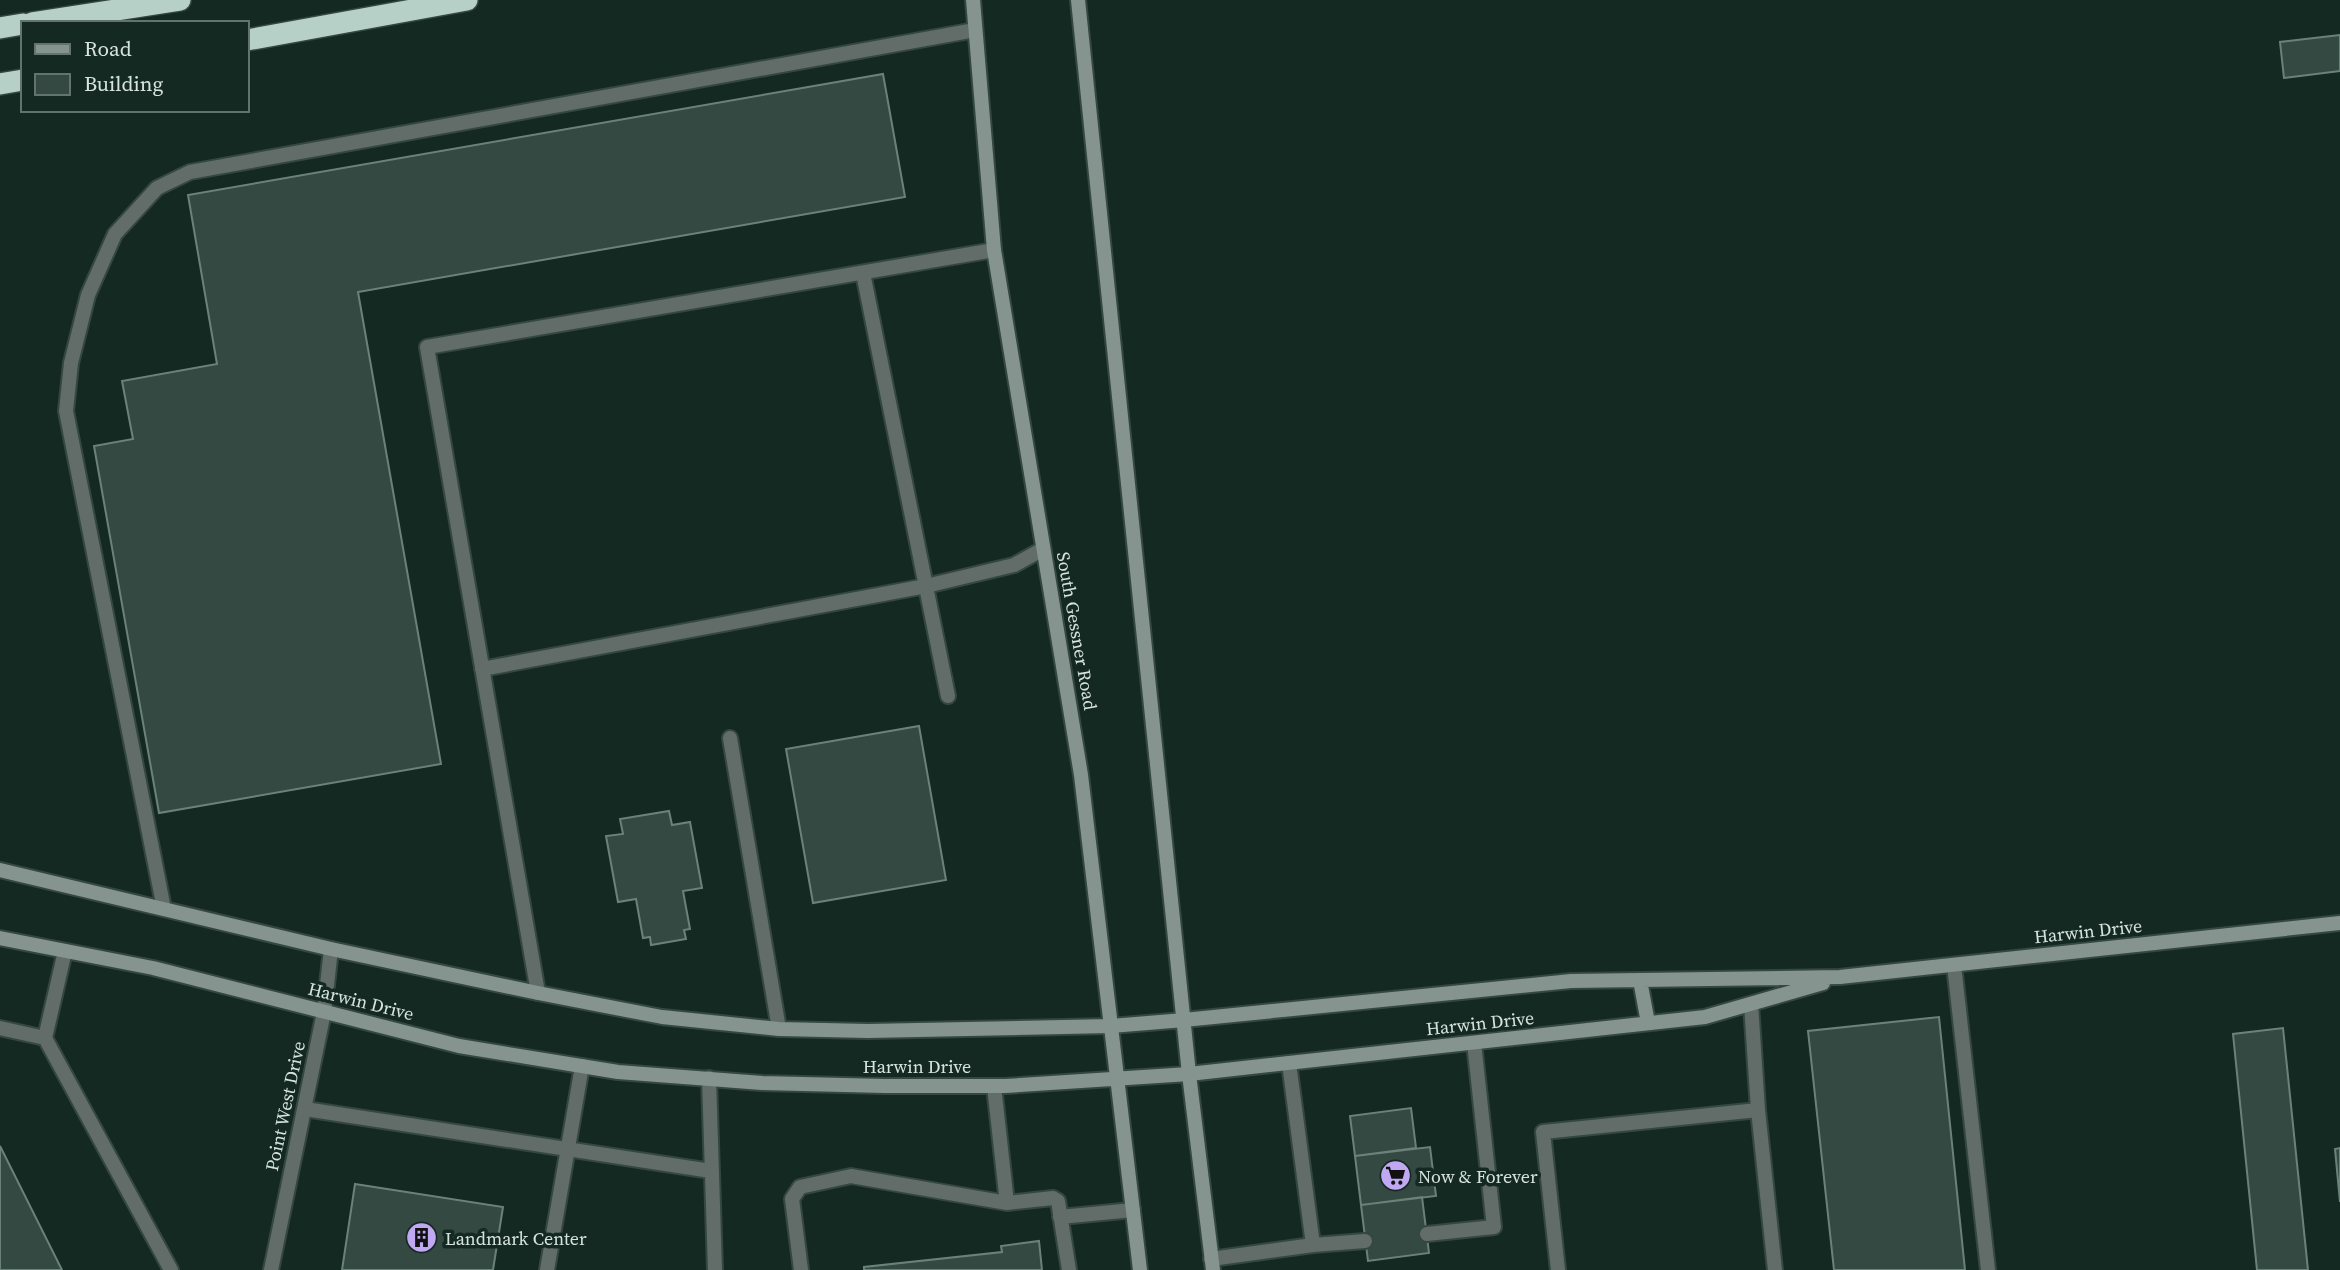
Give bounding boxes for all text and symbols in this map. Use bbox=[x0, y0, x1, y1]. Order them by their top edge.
legend bbox=[21, 21, 248, 112]
text: Road bbox=[84, 34, 132, 63]
text: Building bbox=[84, 69, 163, 98]
street label: South Gessner Road bbox=[1051, 550, 1103, 712]
street label: Harwin Drive bbox=[2033, 913, 2143, 949]
street label: Harwin Drive bbox=[305, 976, 417, 1026]
street label: Harwin Drive bbox=[1425, 1005, 1535, 1041]
street label: Point West Drive bbox=[259, 1039, 311, 1173]
street label: Harwin Drive bbox=[863, 1054, 971, 1079]
supermarket icon: Now & Forever bbox=[1378, 1159, 1412, 1193]
place label: Now & Forever bbox=[1418, 1164, 1538, 1189]
building icon: Landmark Center bbox=[405, 1221, 439, 1255]
place label: Landmark Center bbox=[445, 1226, 587, 1251]

